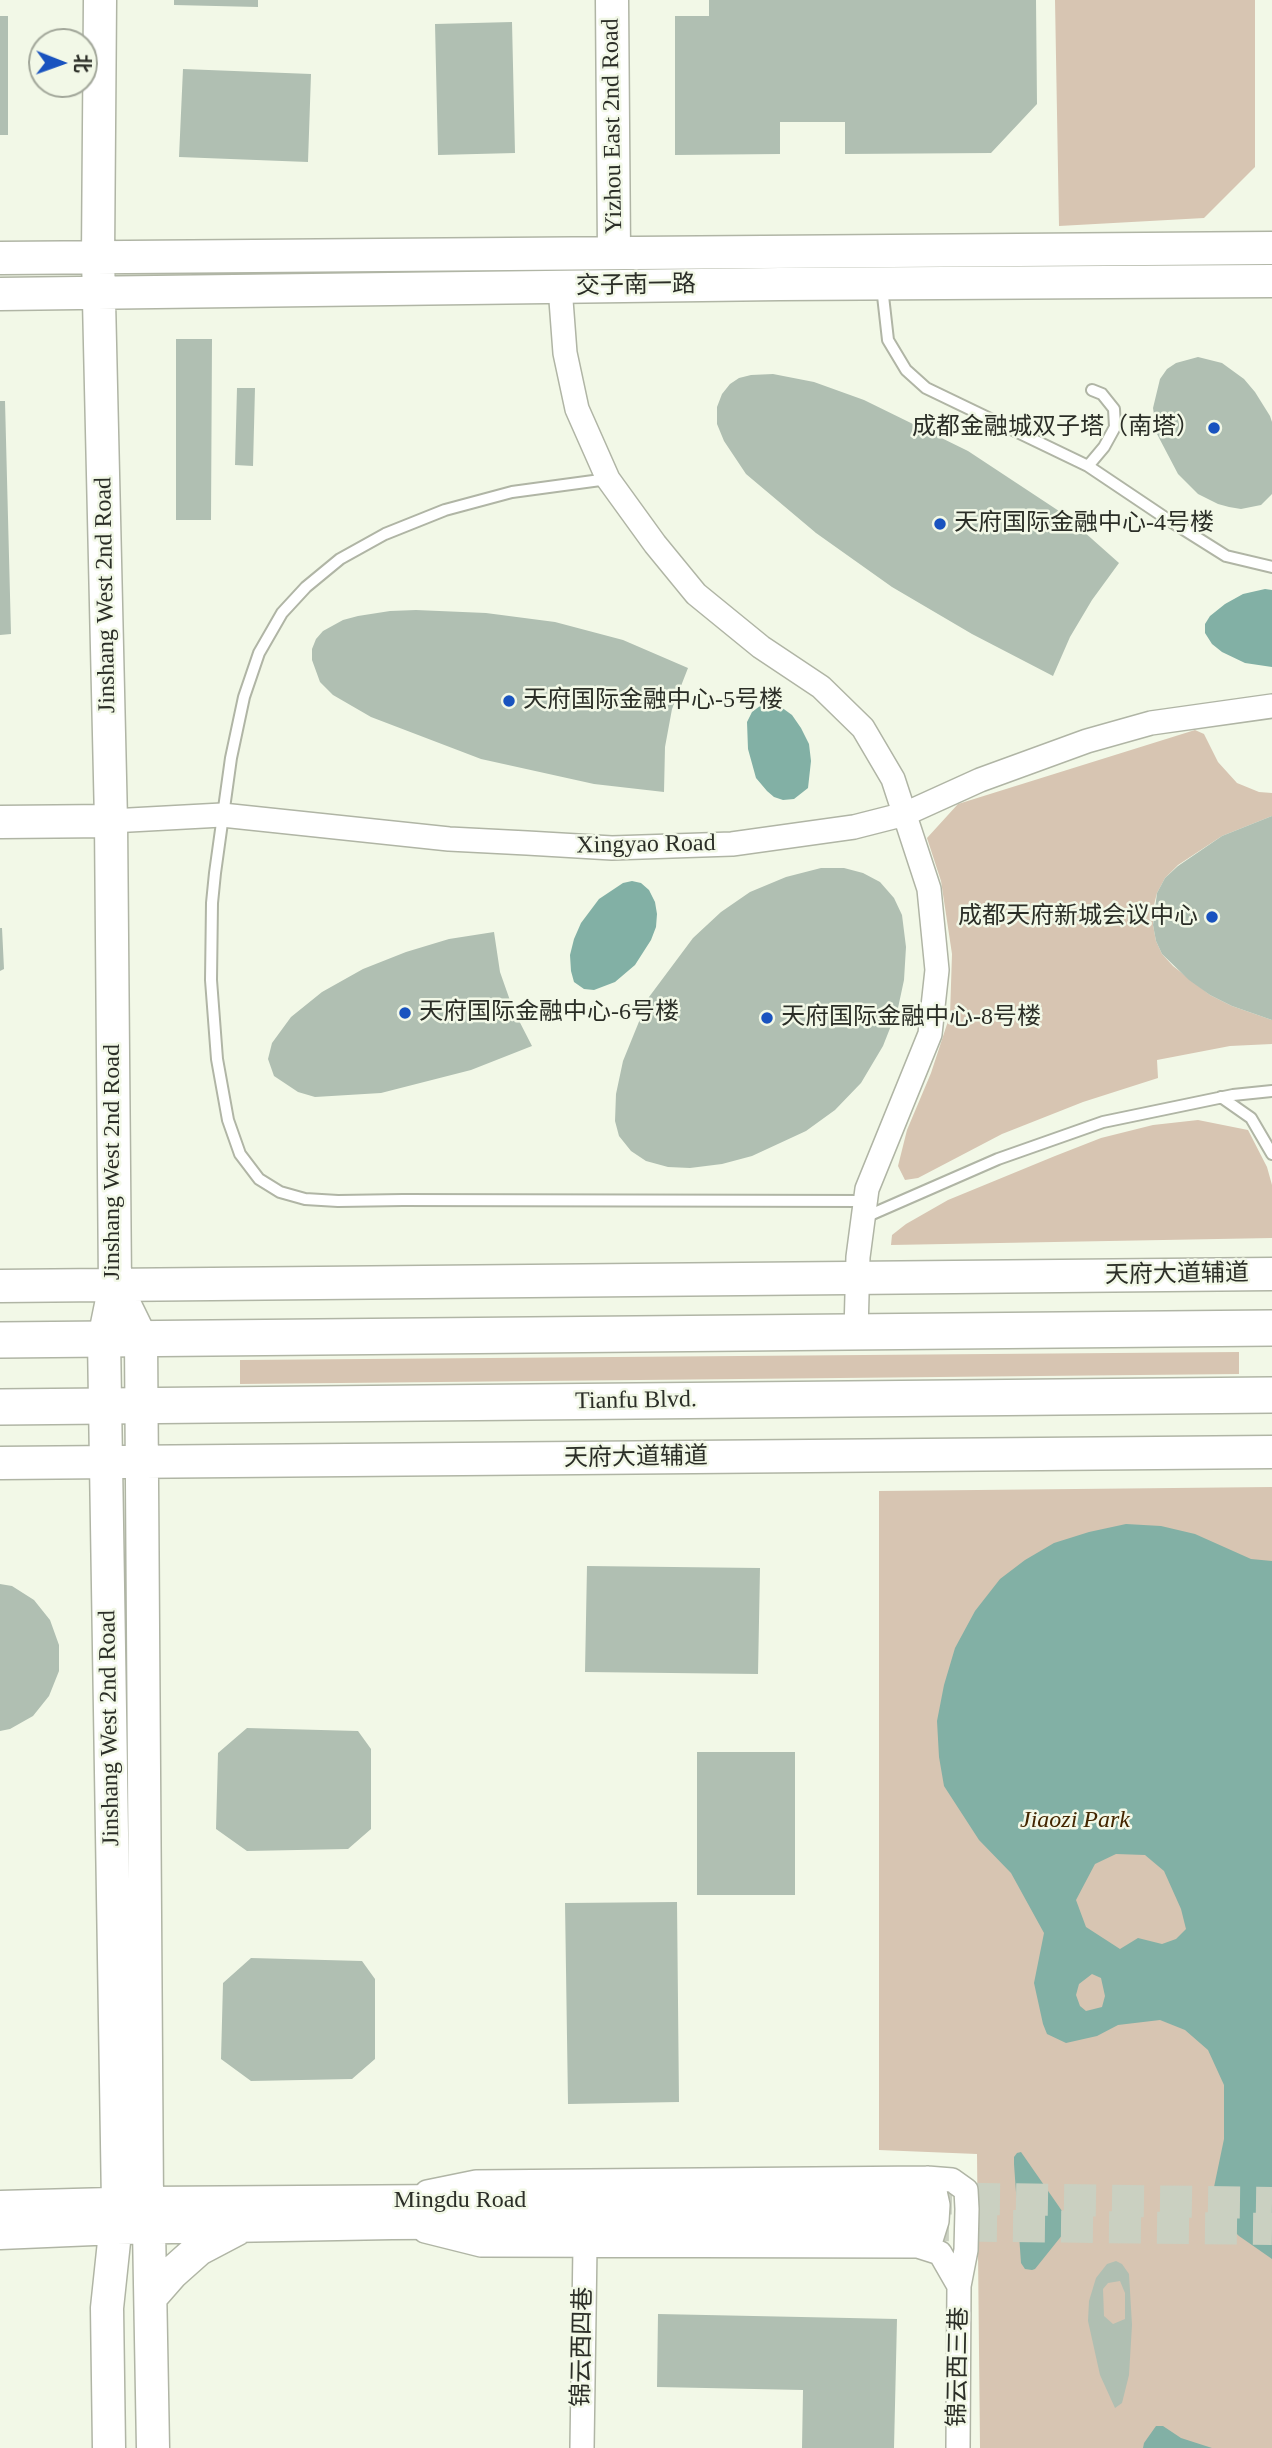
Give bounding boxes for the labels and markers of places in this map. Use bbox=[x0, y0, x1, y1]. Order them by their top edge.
place label: 成都金融城双子塔（南塔） bbox=[912, 414, 1200, 442]
marker: 成都金融城双子塔（南塔） bbox=[1206, 420, 1222, 436]
place label: 天府国际金融中心-4号楼 bbox=[954, 510, 1214, 538]
marker: 天府国际金融中心-4号楼 bbox=[932, 516, 948, 532]
place label: 天府国际金融中心-5号楼 bbox=[523, 687, 783, 715]
marker: 天府国际金融中心-5号楼 bbox=[501, 693, 517, 709]
place label: 成都天府新城会议中心 bbox=[958, 903, 1198, 931]
marker: 成都天府新城会议中心 bbox=[1204, 909, 1220, 925]
place label: 天府国际金融中心-6号楼 bbox=[419, 999, 679, 1027]
place label: 天府国际金融中心-8号楼 bbox=[781, 1004, 1041, 1032]
marker: 天府国际金融中心-6号楼 bbox=[397, 1005, 413, 1021]
marker: 天府国际金融中心-8号楼 bbox=[759, 1010, 775, 1026]

